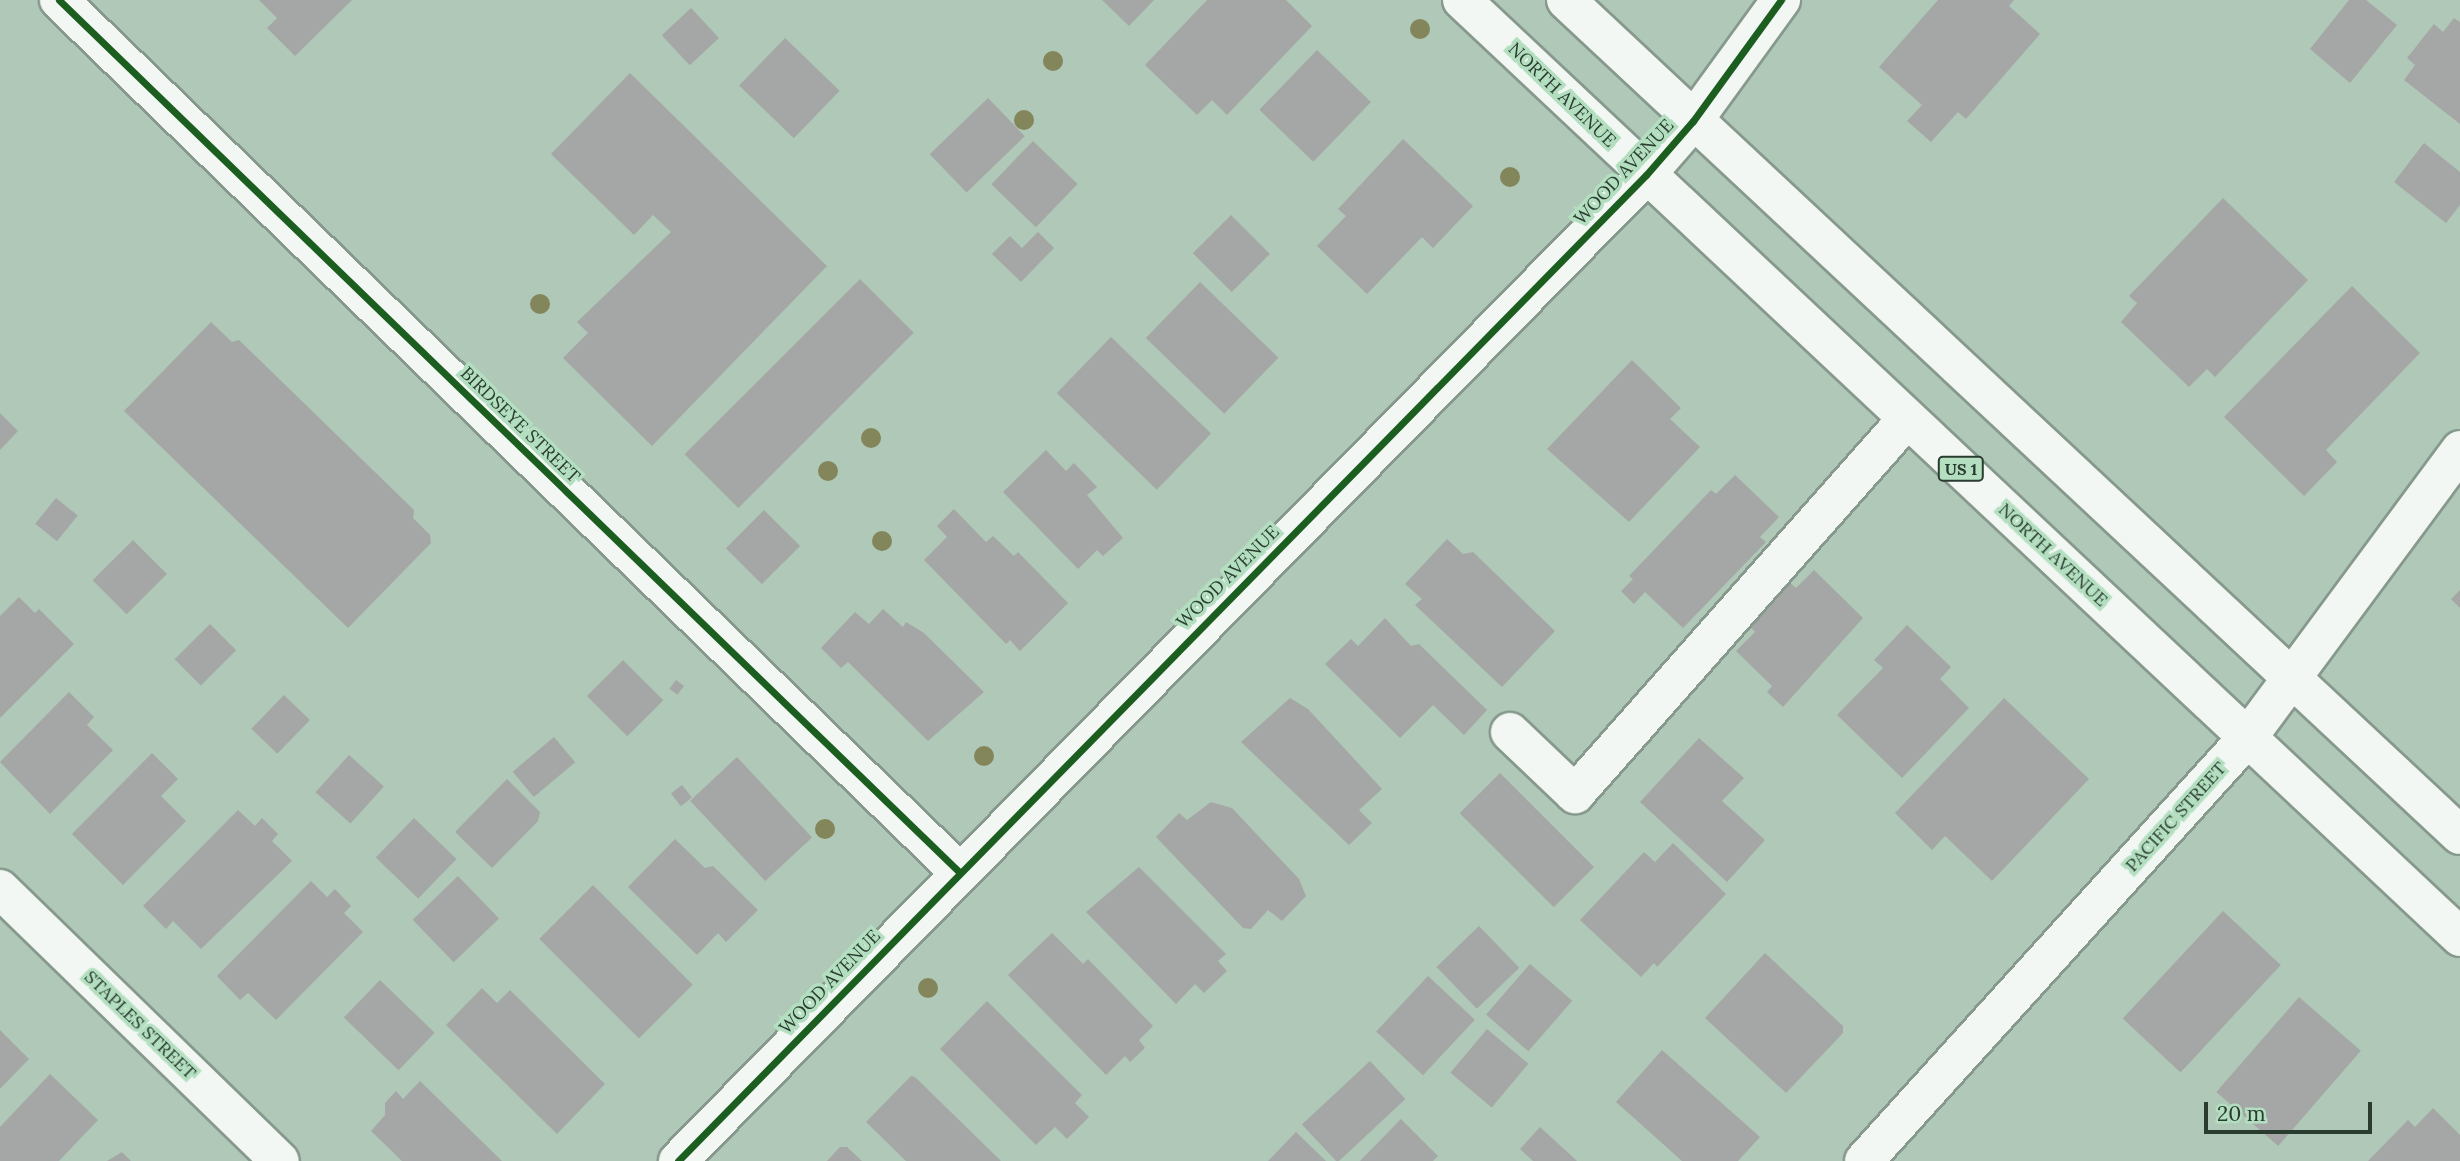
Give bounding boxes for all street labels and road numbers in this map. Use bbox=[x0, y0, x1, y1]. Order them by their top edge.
street label: NORTH AVENUE bbox=[1504, 38, 1620, 152]
street label: WOOD AVENUE bbox=[1570, 115, 1678, 229]
street label: BIRDSEYE STREET bbox=[456, 363, 584, 487]
road number: US 1 bbox=[1937, 456, 1986, 482]
street label: NORTH AVENUE bbox=[1994, 499, 2112, 611]
street label: WOOD AVENUE bbox=[1172, 521, 1284, 633]
street label: PACIFIC STREET bbox=[2121, 758, 2231, 876]
street label: WOOD AVENUE bbox=[775, 926, 885, 1038]
street label: STAPLES STREET bbox=[80, 966, 200, 1084]

